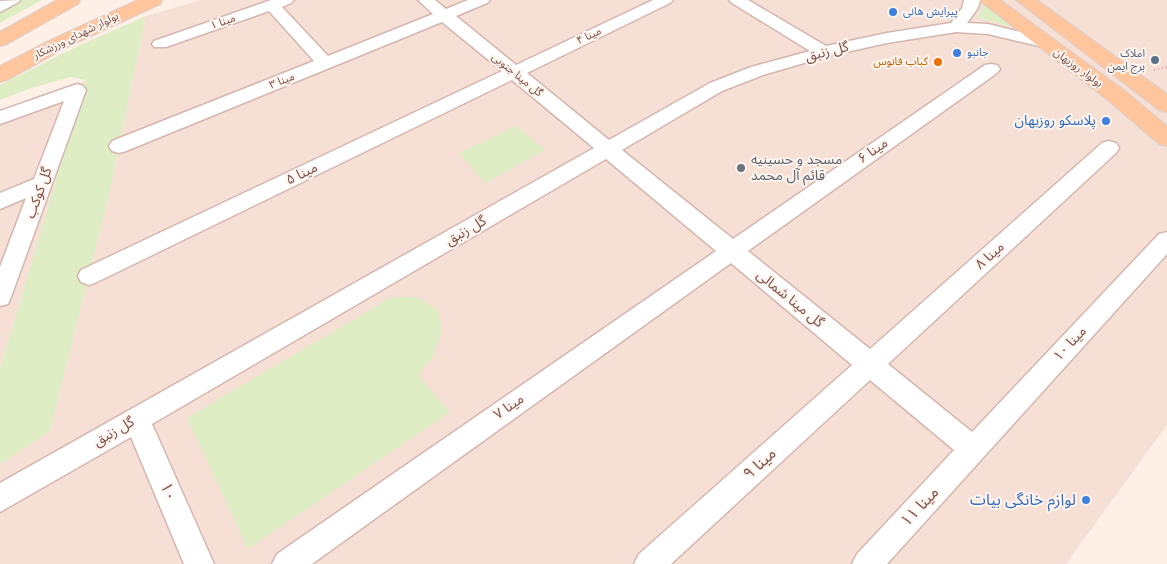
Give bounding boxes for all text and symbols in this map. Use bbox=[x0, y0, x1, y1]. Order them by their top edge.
place label: پیرایش هانی bbox=[903, 5, 958, 19]
marker: پیرایش هانی bbox=[887, 6, 899, 18]
street label: بولوار شهدای ورزشکار bbox=[31, 10, 121, 62]
street label: مینا ۱ bbox=[209, 12, 237, 32]
street label: مینا ۴ bbox=[574, 24, 604, 48]
street label: گل زنبق bbox=[804, 38, 850, 66]
place label: جانبو bbox=[967, 46, 989, 60]
street label: بولوار روزبهان bbox=[1051, 46, 1105, 90]
marker: جانبو bbox=[951, 47, 963, 59]
place label: املاک برج ایمن bbox=[1108, 47, 1145, 73]
street label: گل مینا جنوبی bbox=[489, 50, 545, 100]
marker: املاک برج ایمن bbox=[1149, 54, 1161, 66]
place label: کباب فانوس bbox=[873, 55, 928, 69]
marker: کباب فانوس bbox=[932, 56, 944, 68]
street label: مینا ۳ bbox=[267, 70, 297, 92]
place label: پلاسکو روزبهان bbox=[1014, 113, 1096, 129]
marker: پلاسکو روزبهان bbox=[1100, 115, 1112, 127]
street label: مینا ۶ bbox=[855, 135, 891, 167]
place label: مسجد و حسینیه قائم آل محمد bbox=[751, 152, 842, 184]
street label: مینا ۵ bbox=[283, 159, 321, 189]
marker: مسجد و حسینیه قائم آل محمد bbox=[735, 162, 747, 174]
street label: گل کوکب bbox=[22, 165, 56, 221]
street label: گل زنبق bbox=[443, 213, 489, 249]
street label: مینا ۸ bbox=[972, 239, 1008, 273]
street label: گل مینا شمالی bbox=[753, 267, 827, 331]
street label: مینا ۱۰ bbox=[1050, 323, 1090, 365]
street label: مینا ۷ bbox=[491, 391, 527, 423]
street label: گل زنبق bbox=[91, 414, 137, 450]
street label: مینا ۹ bbox=[740, 444, 780, 484]
street label: ۱۰ bbox=[156, 480, 180, 504]
street label: مینا ۱۱ bbox=[897, 483, 943, 531]
place label: لوازم خانگی بیات bbox=[970, 490, 1076, 510]
marker: لوازم خانگی بیات bbox=[1080, 494, 1092, 506]

